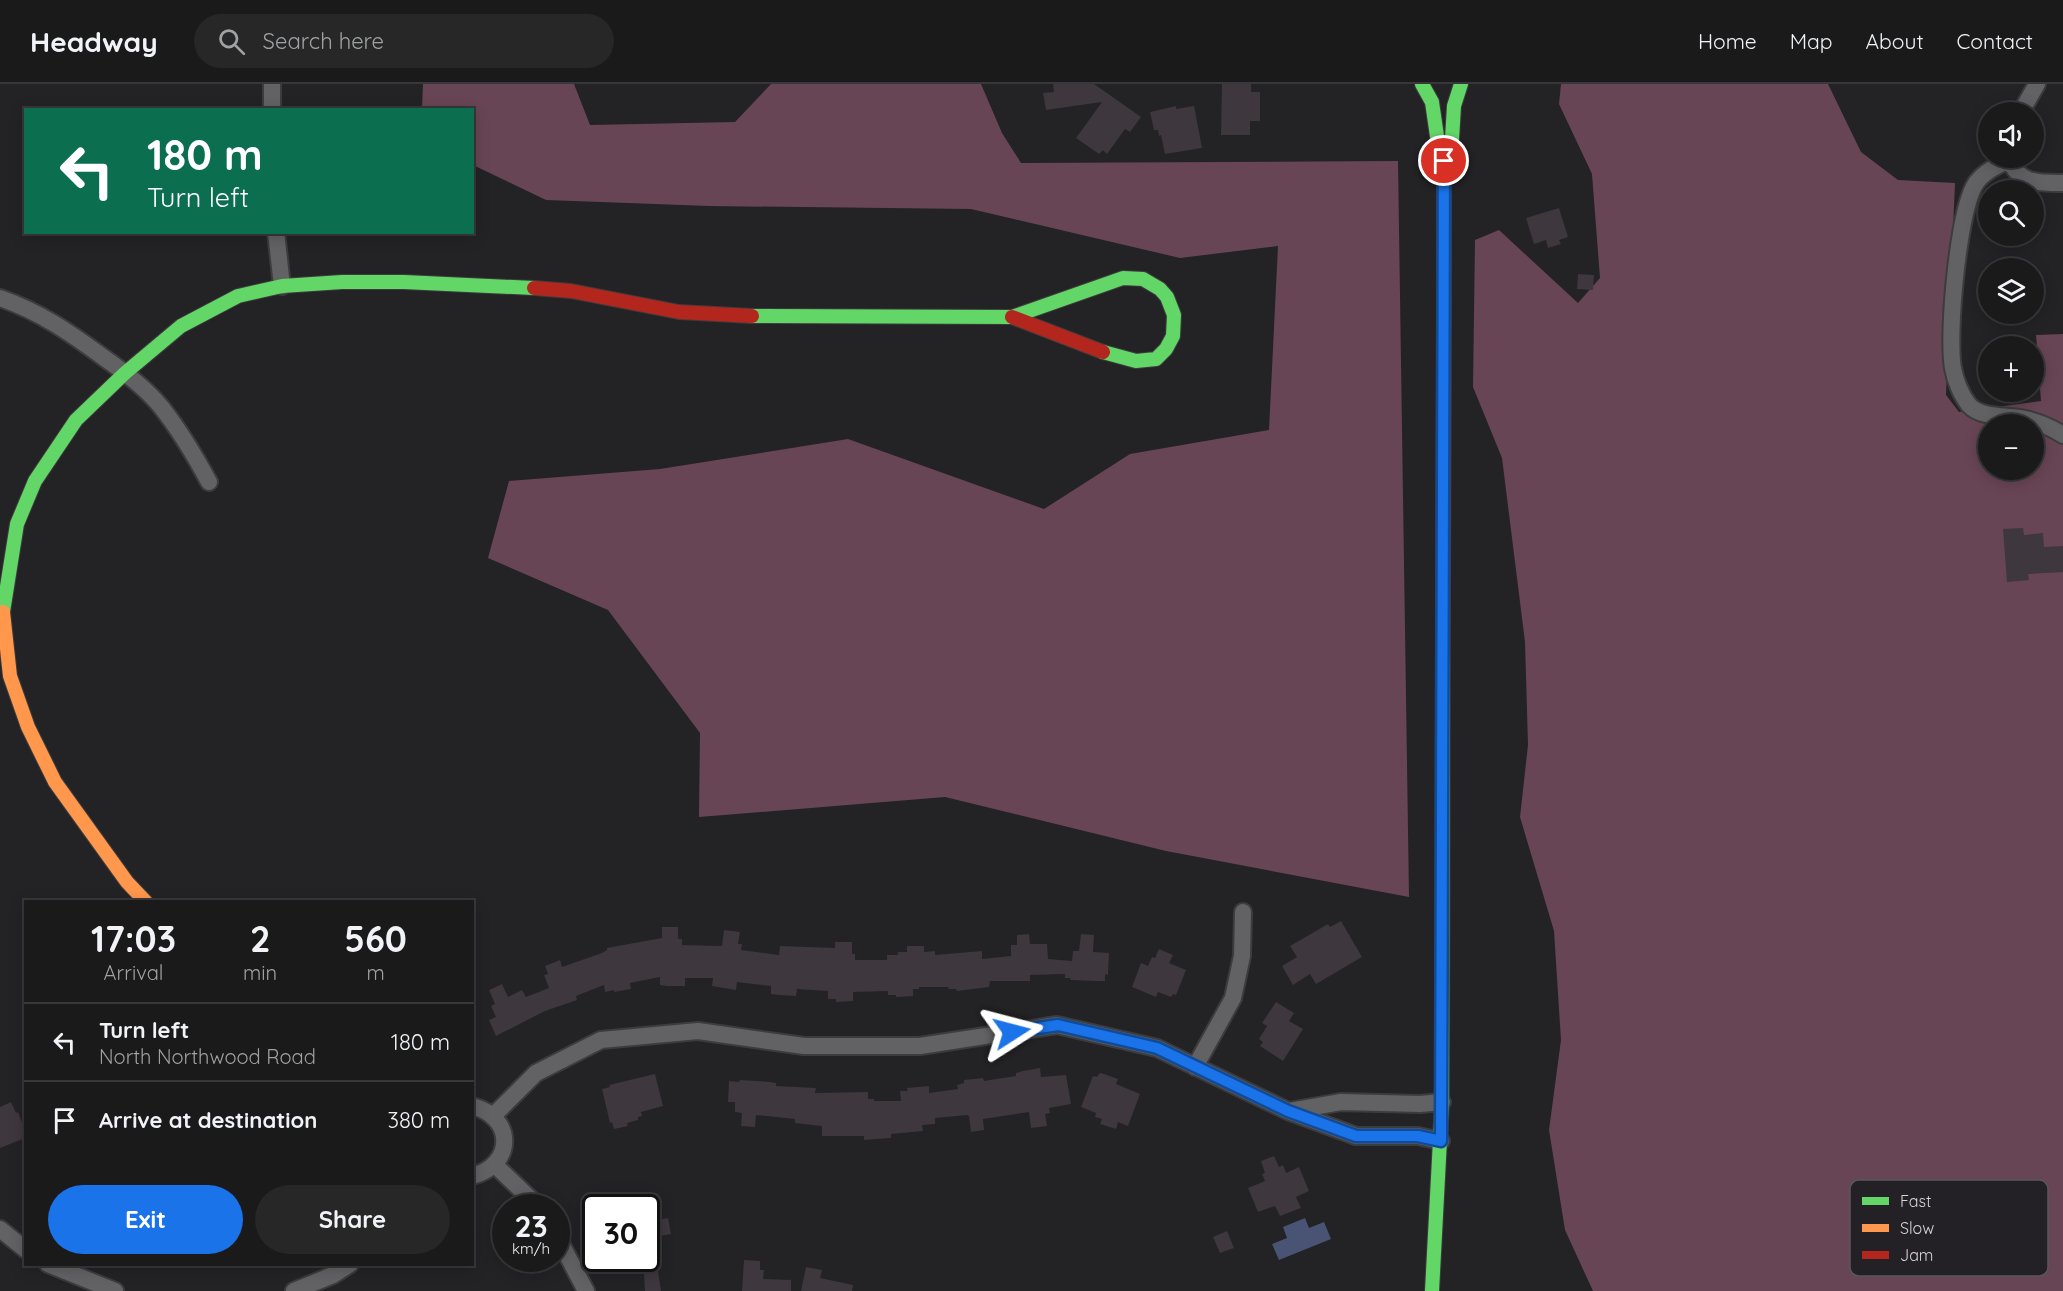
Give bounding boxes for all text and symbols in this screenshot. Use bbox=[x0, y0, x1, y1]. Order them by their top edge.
search box bbox=[194, 14, 614, 68]
text: Headway bbox=[30, 24, 158, 59]
icon: search bbox=[215, 25, 248, 58]
text: Search here bbox=[263, 27, 384, 55]
text: Home bbox=[1698, 28, 1757, 54]
text: Map bbox=[1790, 28, 1833, 54]
text: About bbox=[1866, 28, 1924, 54]
text: Contact bbox=[1957, 28, 2033, 54]
map controls bbox=[1978, 102, 2044, 480]
button: sound bbox=[1978, 102, 2044, 168]
text: 180 m bbox=[147, 128, 263, 181]
icon: left bbox=[48, 132, 126, 210]
pin bbox=[1418, 135, 1469, 186]
icon: arrive bbox=[1427, 144, 1460, 177]
text: Turn left bbox=[147, 180, 249, 214]
button: search bbox=[1978, 180, 2044, 246]
button: layers bbox=[1978, 258, 2044, 324]
button: + bbox=[1978, 336, 2044, 402]
button: − bbox=[1978, 414, 2044, 480]
text: 17:03 bbox=[91, 916, 176, 961]
text: 2 bbox=[250, 916, 270, 961]
text: 560 bbox=[344, 916, 407, 961]
text: Arrival bbox=[104, 960, 163, 985]
text: min bbox=[243, 960, 277, 985]
text: m bbox=[366, 960, 385, 985]
position arrow bbox=[980, 1000, 1044, 1064]
text: Turn left bbox=[99, 1016, 189, 1044]
icon: left bbox=[48, 1026, 81, 1059]
text: 180 m bbox=[391, 1028, 450, 1056]
text: North Northwood Road bbox=[99, 1044, 316, 1069]
icon: arrive bbox=[48, 1104, 81, 1137]
text: Arrive at destination bbox=[99, 1106, 317, 1134]
text: 380 m bbox=[387, 1106, 450, 1134]
legend bbox=[1850, 1180, 2048, 1276]
button: Exit bbox=[48, 1185, 243, 1254]
button: Share bbox=[255, 1185, 450, 1254]
text: Fast bbox=[1900, 1191, 1931, 1211]
speed limit sign: 30 bbox=[582, 1194, 660, 1272]
text: 23 bbox=[514, 1207, 548, 1245]
text: Slow bbox=[1900, 1218, 1934, 1238]
text: km/h bbox=[512, 1239, 550, 1258]
text: Jam bbox=[1900, 1245, 1933, 1265]

